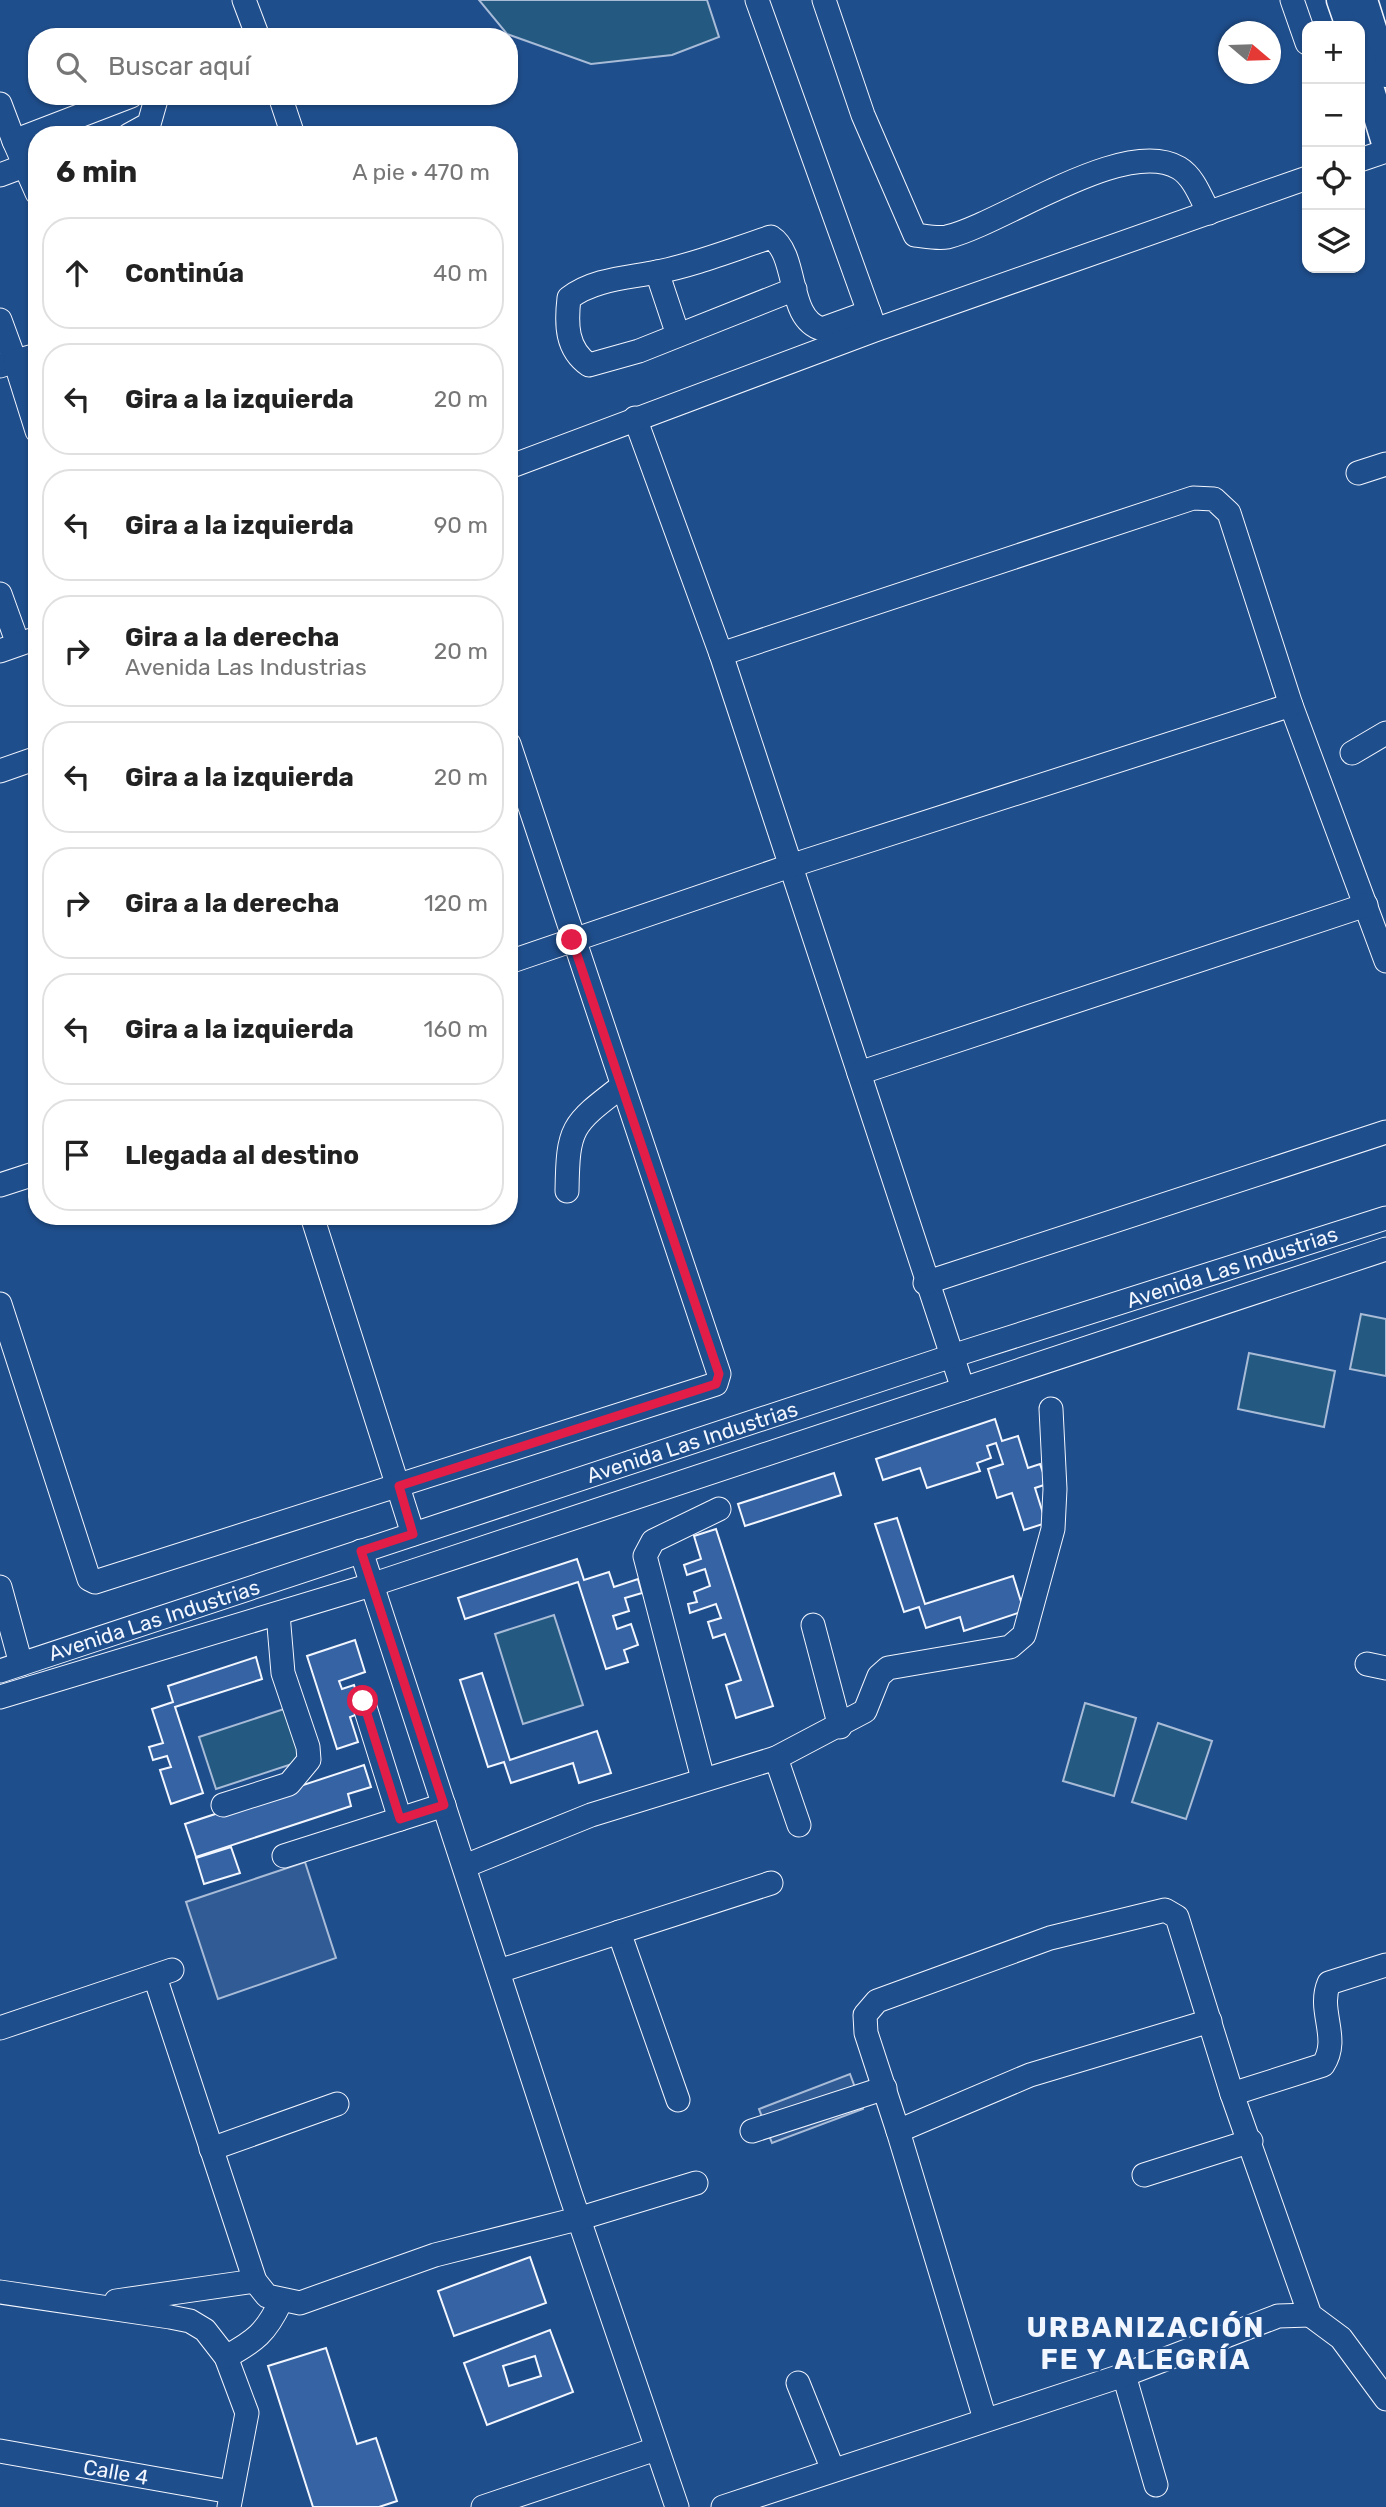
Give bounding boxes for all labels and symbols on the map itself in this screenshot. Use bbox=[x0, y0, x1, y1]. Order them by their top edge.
north arrow bbox=[1218, 21, 1281, 84]
route end bbox=[556, 924, 587, 955]
street label: Avenida Las Industrias bbox=[1123, 1221, 1341, 1313]
street label: Avenida Las Industrias bbox=[583, 1396, 801, 1488]
street label: Avenida Las Industrias bbox=[45, 1574, 263, 1666]
route start bbox=[347, 1685, 378, 1716]
district label: URBANIZACIÓN FE Y ALEGRÍA bbox=[1027, 2311, 1265, 2376]
street label: Calle 4 bbox=[81, 2454, 151, 2490]

